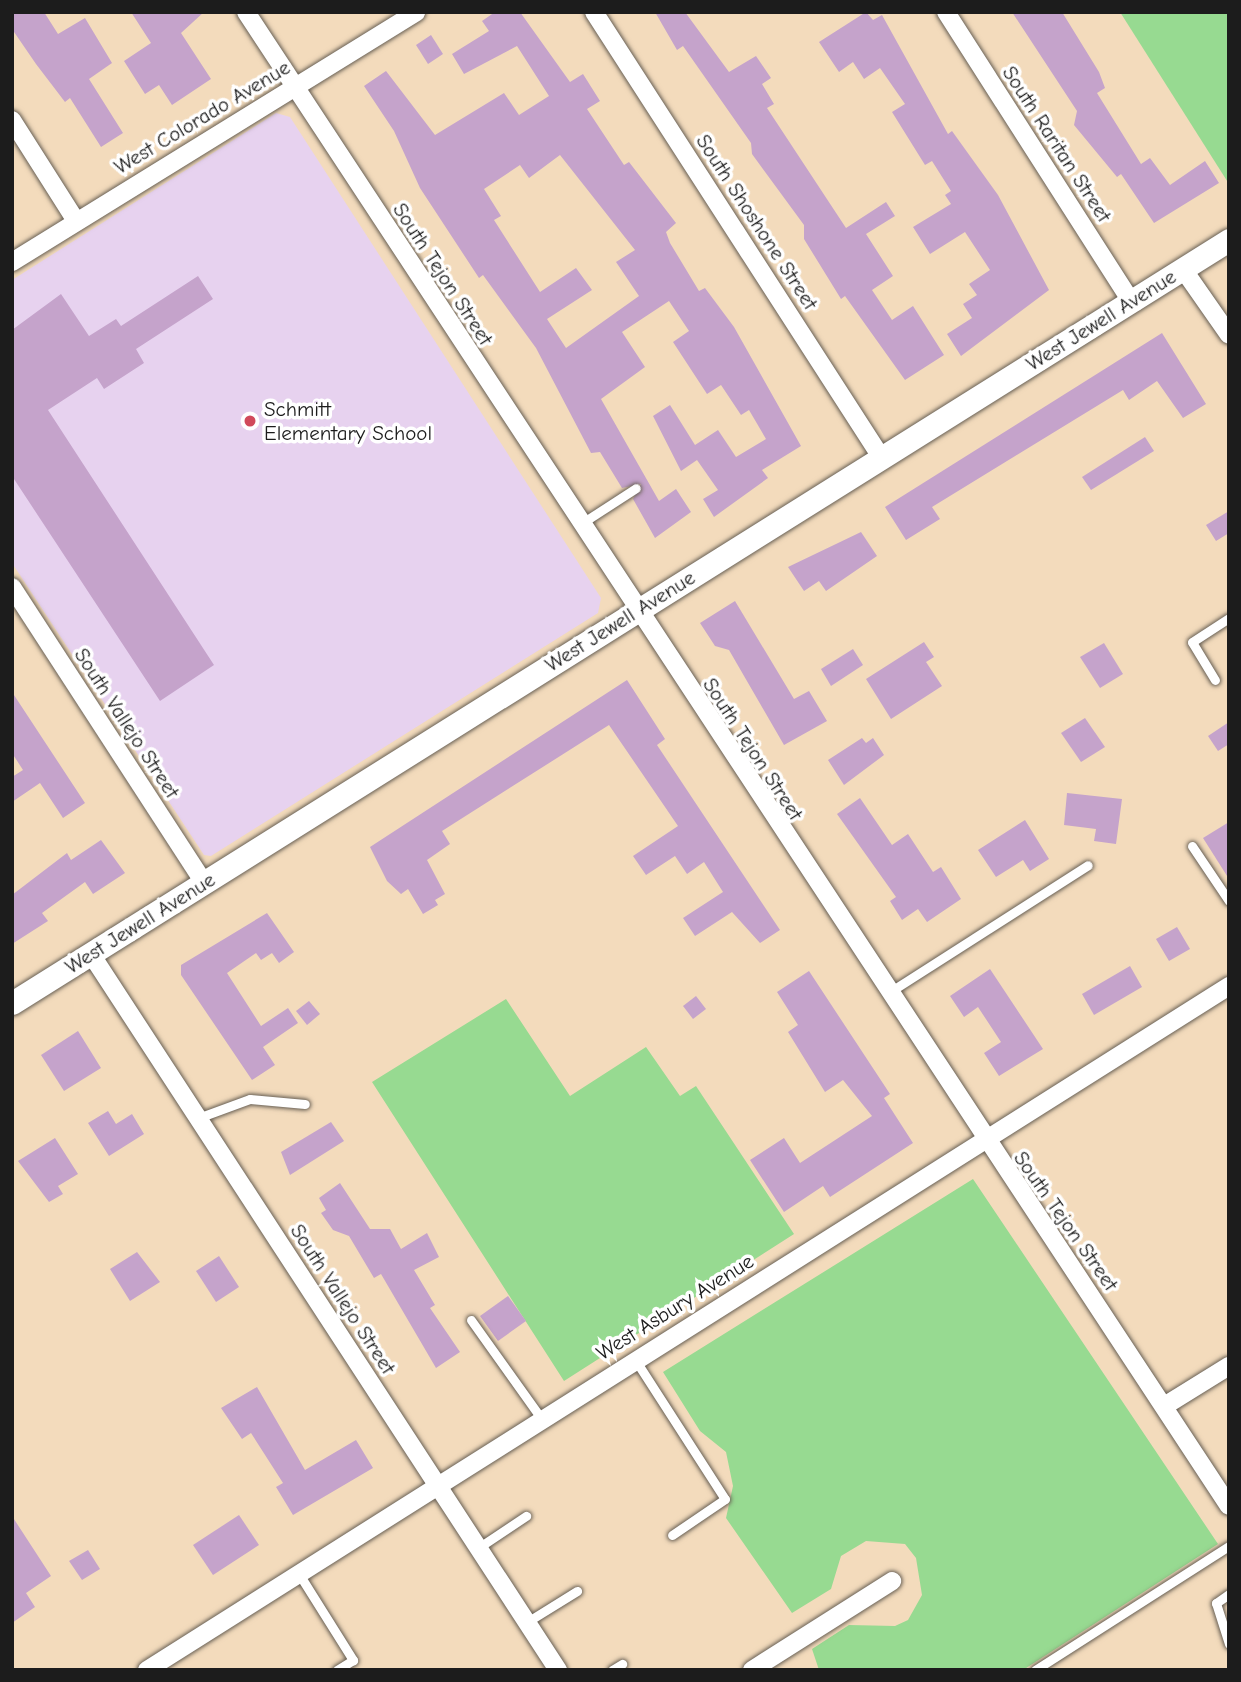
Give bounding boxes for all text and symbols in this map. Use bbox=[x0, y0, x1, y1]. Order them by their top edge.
street label: West Colorado Avenue bbox=[109, 55, 295, 179]
street label: South Raritan Street bbox=[997, 61, 1117, 227]
street label: South Shoshone Street bbox=[691, 129, 823, 315]
street label: South Tejon Street bbox=[388, 198, 498, 350]
street label: West Jewell Avenue bbox=[1021, 264, 1181, 376]
place label: Schmitt Elementary School bbox=[264, 396, 432, 446]
marker: Schmitt Elementary School bbox=[242, 413, 258, 429]
street label: West Jewell Avenue bbox=[540, 565, 700, 677]
street label: South Vallejo Street bbox=[69, 643, 185, 803]
street label: South Tejon Street bbox=[698, 673, 808, 825]
street label: West Jewell Avenue bbox=[60, 867, 220, 979]
street label: South Tejon Street bbox=[1008, 1146, 1124, 1296]
street label: South Vallejo Street bbox=[285, 1219, 401, 1379]
street label: West Asbury Avenue bbox=[592, 1248, 758, 1366]

